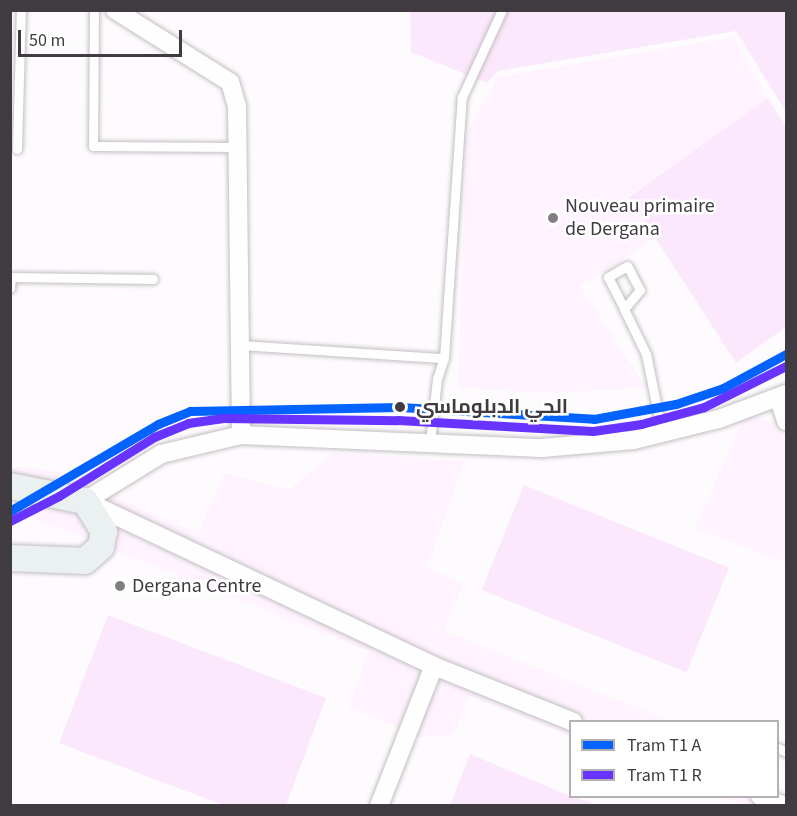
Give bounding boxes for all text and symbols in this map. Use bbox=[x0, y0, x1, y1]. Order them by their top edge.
scale bar bbox=[21, 18, 184, 56]
text: 50 m bbox=[29, 28, 65, 53]
place label: Nouveau primaire de Dergana bbox=[565, 195, 715, 242]
marker: Nouveau primaire de Dergana bbox=[546, 211, 560, 225]
place label: الحي الدبلوماسي bbox=[416, 395, 568, 419]
marker: الحي الدبلوماسي bbox=[389, 396, 411, 418]
place label: Dergana Centre bbox=[132, 574, 262, 598]
marker: Dergana Centre bbox=[113, 579, 127, 593]
legend bbox=[569, 720, 779, 798]
text: Tram T1 A bbox=[627, 733, 701, 758]
text: Tram T1 R bbox=[627, 763, 702, 788]

